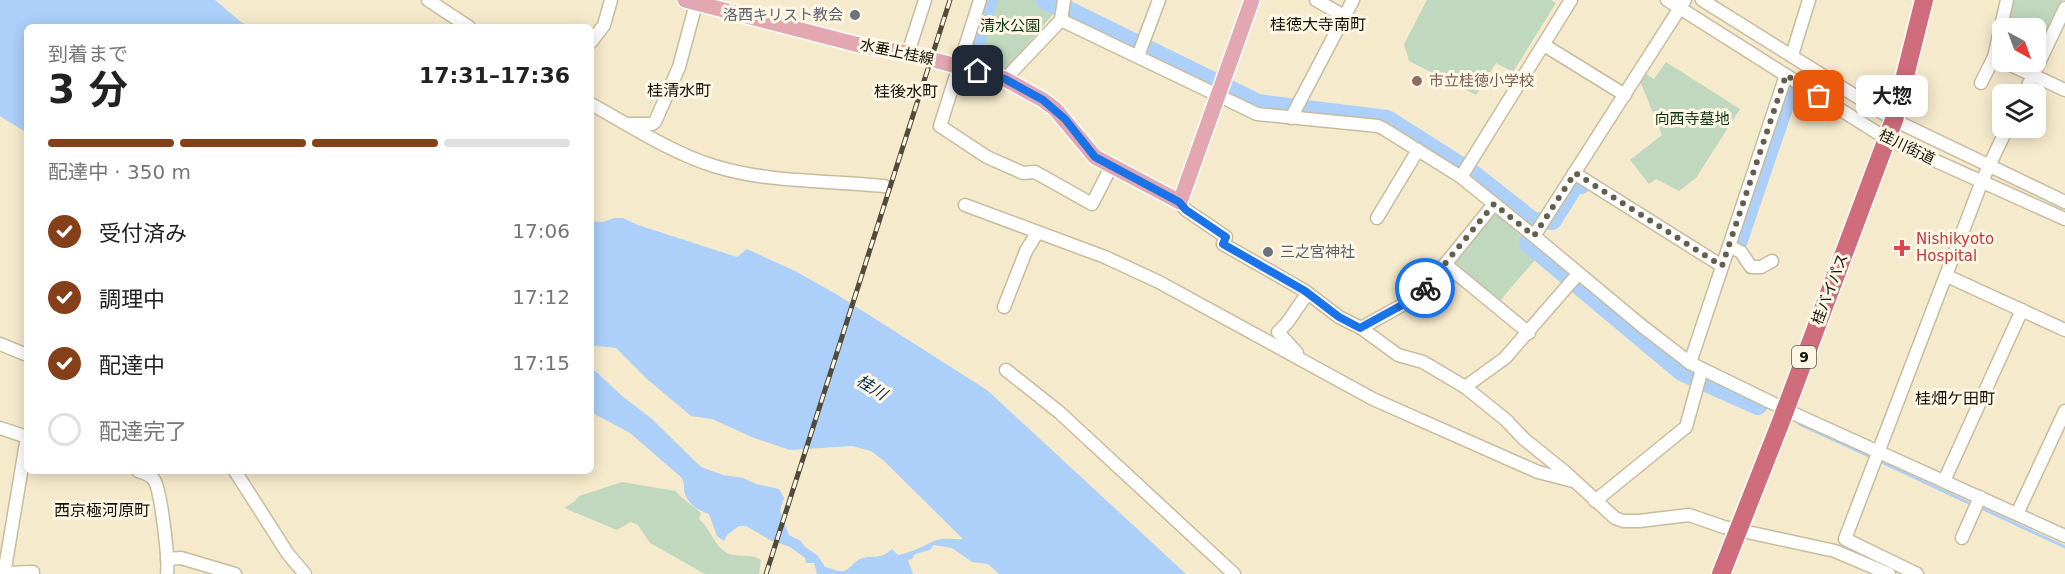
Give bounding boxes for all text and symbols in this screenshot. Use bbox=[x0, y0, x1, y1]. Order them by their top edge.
place label: 洛西キリスト教会 bbox=[723, 6, 843, 24]
marker: 洛西キリスト教会 bbox=[848, 8, 862, 22]
district label: 桂徳大寺南町 bbox=[1270, 15, 1366, 34]
park label: 清水公園 bbox=[980, 17, 1040, 35]
north arrow bbox=[1992, 18, 2046, 72]
map controls bbox=[1992, 18, 2046, 138]
street label: 水垂上桂線 bbox=[858, 35, 936, 69]
text: 到着まで bbox=[48, 42, 128, 66]
pin bbox=[952, 45, 1003, 96]
icon: home bbox=[961, 54, 994, 87]
text: 17:31–17:36 bbox=[419, 63, 570, 88]
text: 3 分 bbox=[48, 67, 128, 112]
pin bbox=[1793, 70, 1844, 121]
place label: 市立桂徳小学校 bbox=[1429, 72, 1534, 90]
marker: 市立桂徳小学校 bbox=[1410, 74, 1424, 88]
callout: 大惣 bbox=[1855, 75, 1927, 117]
icon: bag bbox=[1802, 79, 1835, 112]
district label: 桂清水町 bbox=[647, 81, 711, 100]
district label: 桂後水町 bbox=[874, 82, 938, 101]
text: 大惣 bbox=[1872, 84, 1912, 108]
button: layers bbox=[1992, 84, 2046, 138]
park label: 向西寺墓地 bbox=[1654, 110, 1730, 128]
street label: 桂川街道 bbox=[1876, 126, 1938, 168]
text: 配達中 · 350 m bbox=[48, 160, 191, 184]
icon: check bbox=[48, 215, 81, 248]
text: 17:06 bbox=[512, 219, 570, 243]
text: 受付済み bbox=[99, 221, 187, 246]
place label: Nishikyoto Hospital bbox=[1916, 230, 1994, 265]
marker: Nishikyoto Hospital bbox=[1893, 239, 1911, 257]
place label: 三之宮神社 bbox=[1280, 243, 1355, 261]
marker: 三之宮神社 bbox=[1261, 245, 1275, 259]
street label: 桂バイパス bbox=[1808, 251, 1852, 327]
courier bbox=[1395, 258, 1455, 318]
icon: bike bbox=[1409, 272, 1442, 305]
icon: check bbox=[48, 281, 81, 314]
text: 17:12 bbox=[512, 285, 570, 309]
text: 調理中 bbox=[99, 287, 165, 312]
road number: 9 bbox=[1792, 346, 1816, 368]
icon: check bbox=[48, 347, 81, 380]
text: 17:15 bbox=[512, 351, 570, 375]
text: 配達中 bbox=[99, 353, 165, 378]
water label: 桂川 bbox=[853, 371, 892, 405]
district label: 桂畑ケ田町 bbox=[1915, 389, 1995, 408]
text: 配達完了 bbox=[99, 419, 187, 444]
district label: 西京極河原町 bbox=[54, 501, 150, 520]

